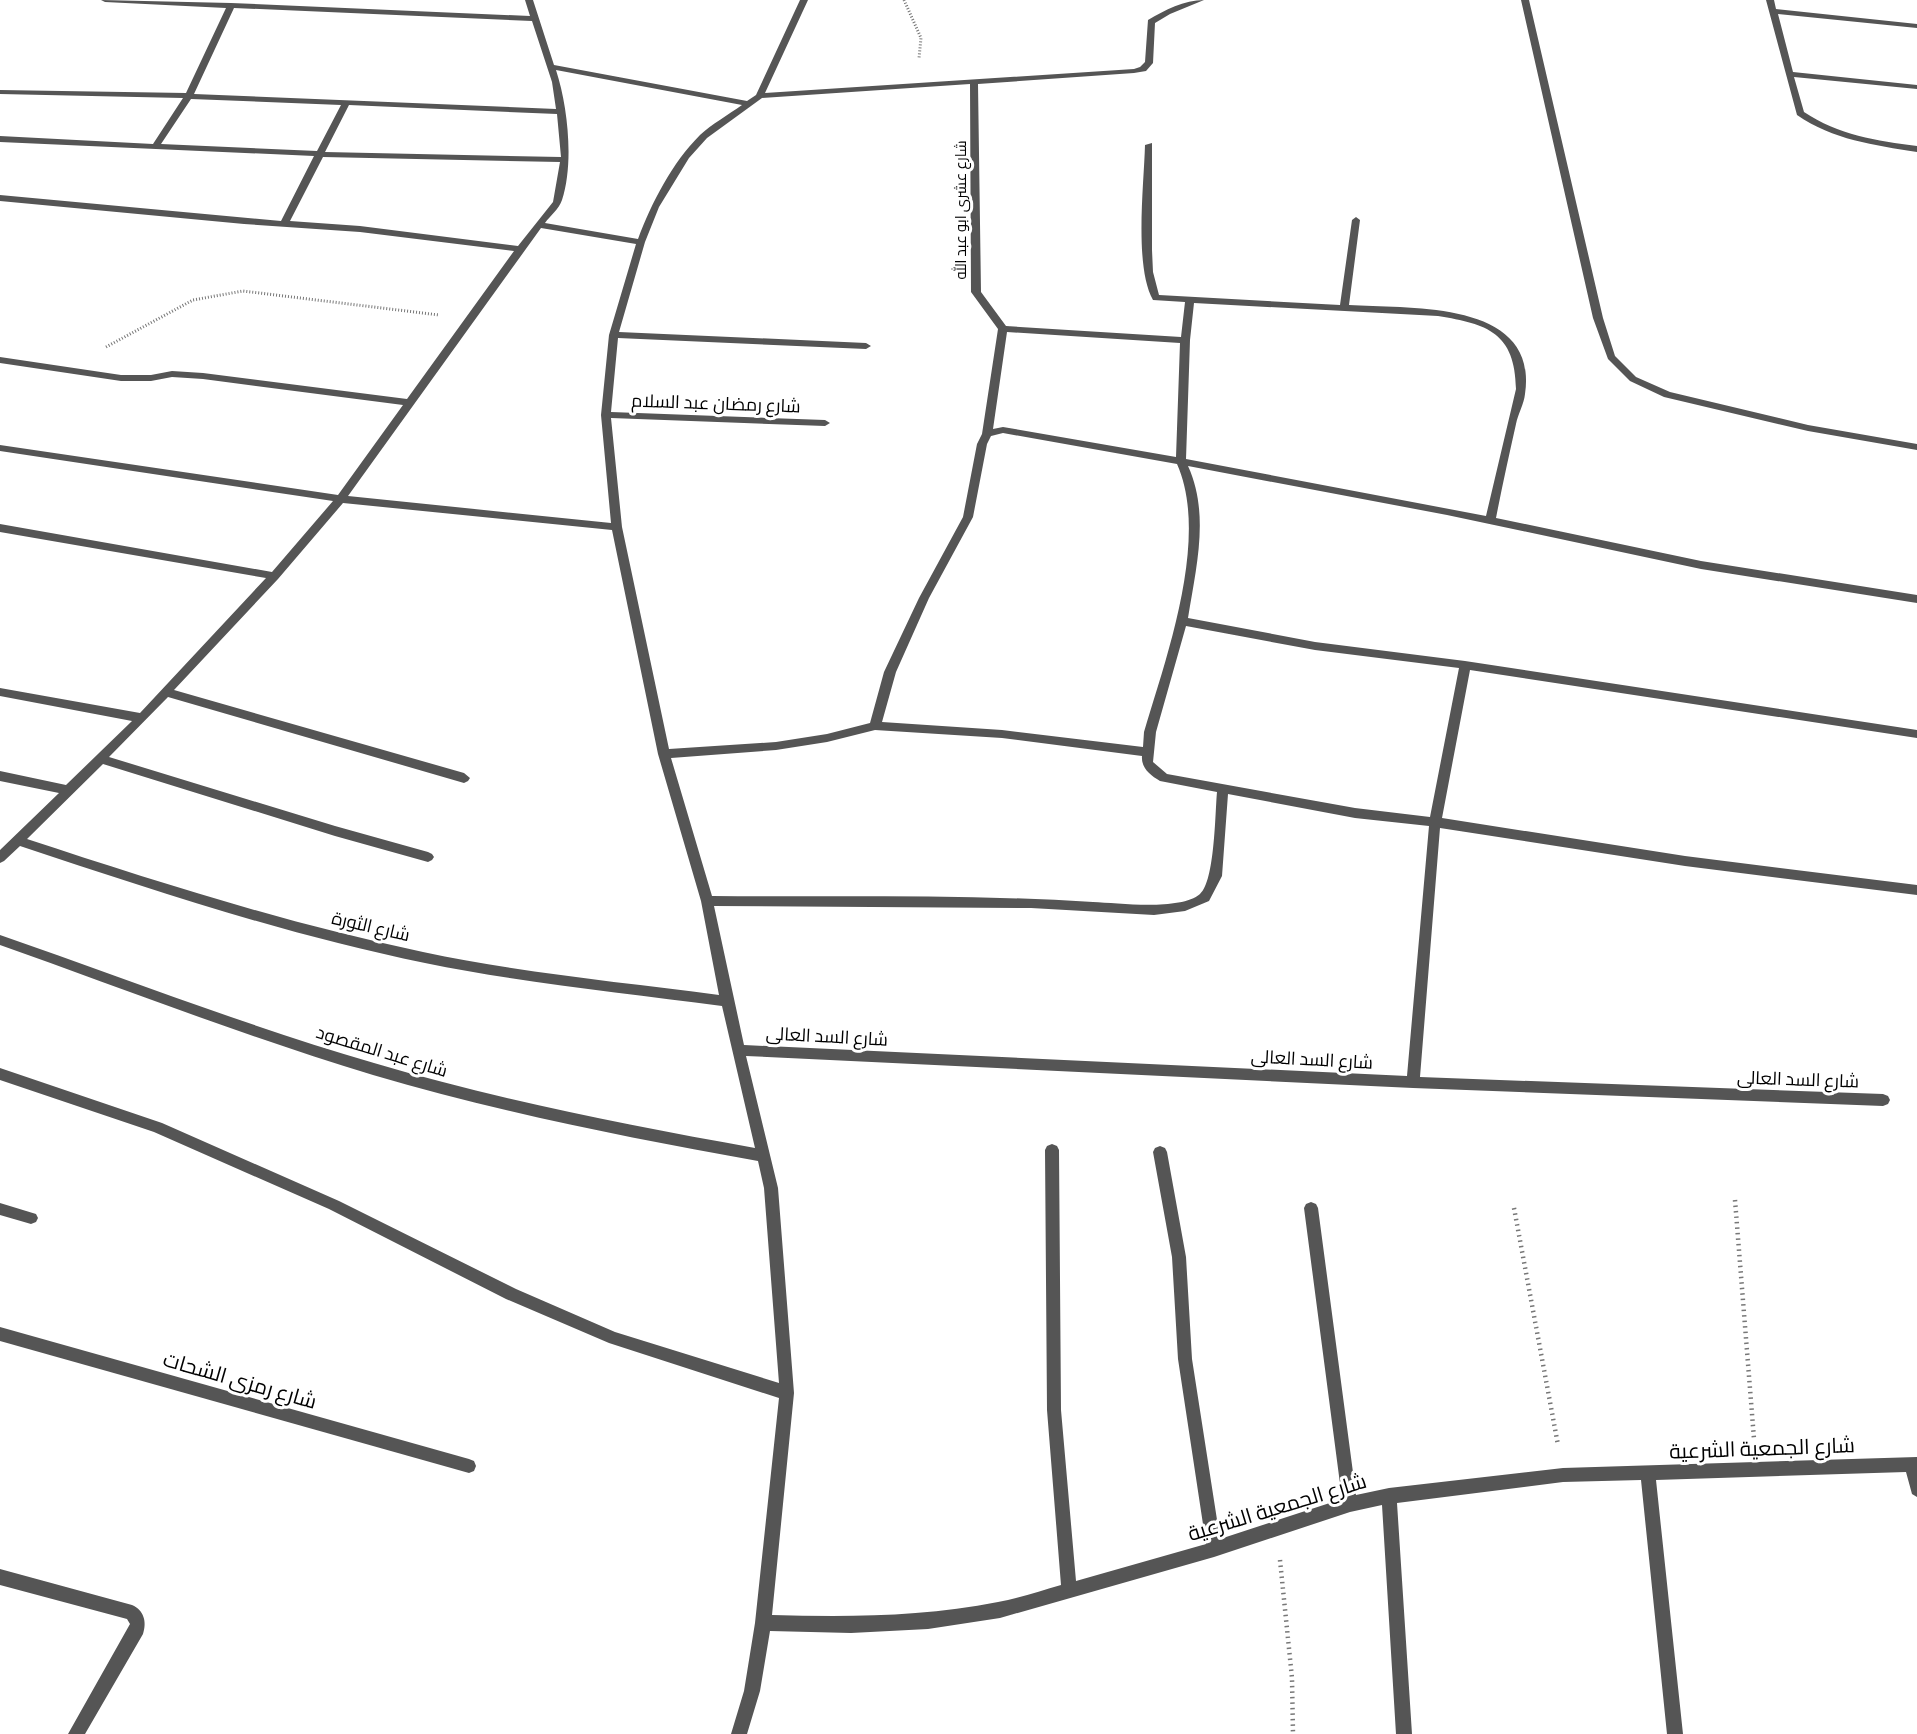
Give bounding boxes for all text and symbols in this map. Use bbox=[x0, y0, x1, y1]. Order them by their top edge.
street label: شارع عشرى ابو عبد الله bbox=[951, 140, 972, 280]
street label: شارع رمضان عبد السلام bbox=[631, 389, 801, 418]
street label: شارع الثورة bbox=[329, 906, 412, 947]
street label: شارع عبد المقصود bbox=[313, 1020, 450, 1083]
street label: شارع السد العالى bbox=[765, 1021, 889, 1052]
street label: شارع السد العالى bbox=[1250, 1044, 1374, 1075]
street label: شارع السد العالى bbox=[1736, 1065, 1860, 1094]
street label: شارع رمزى الشحات bbox=[160, 1345, 320, 1416]
street label: شارع الجمعية الشرعية bbox=[1669, 1431, 1855, 1466]
street label: شارع الجمعية الشرعية bbox=[1184, 1467, 1370, 1548]

